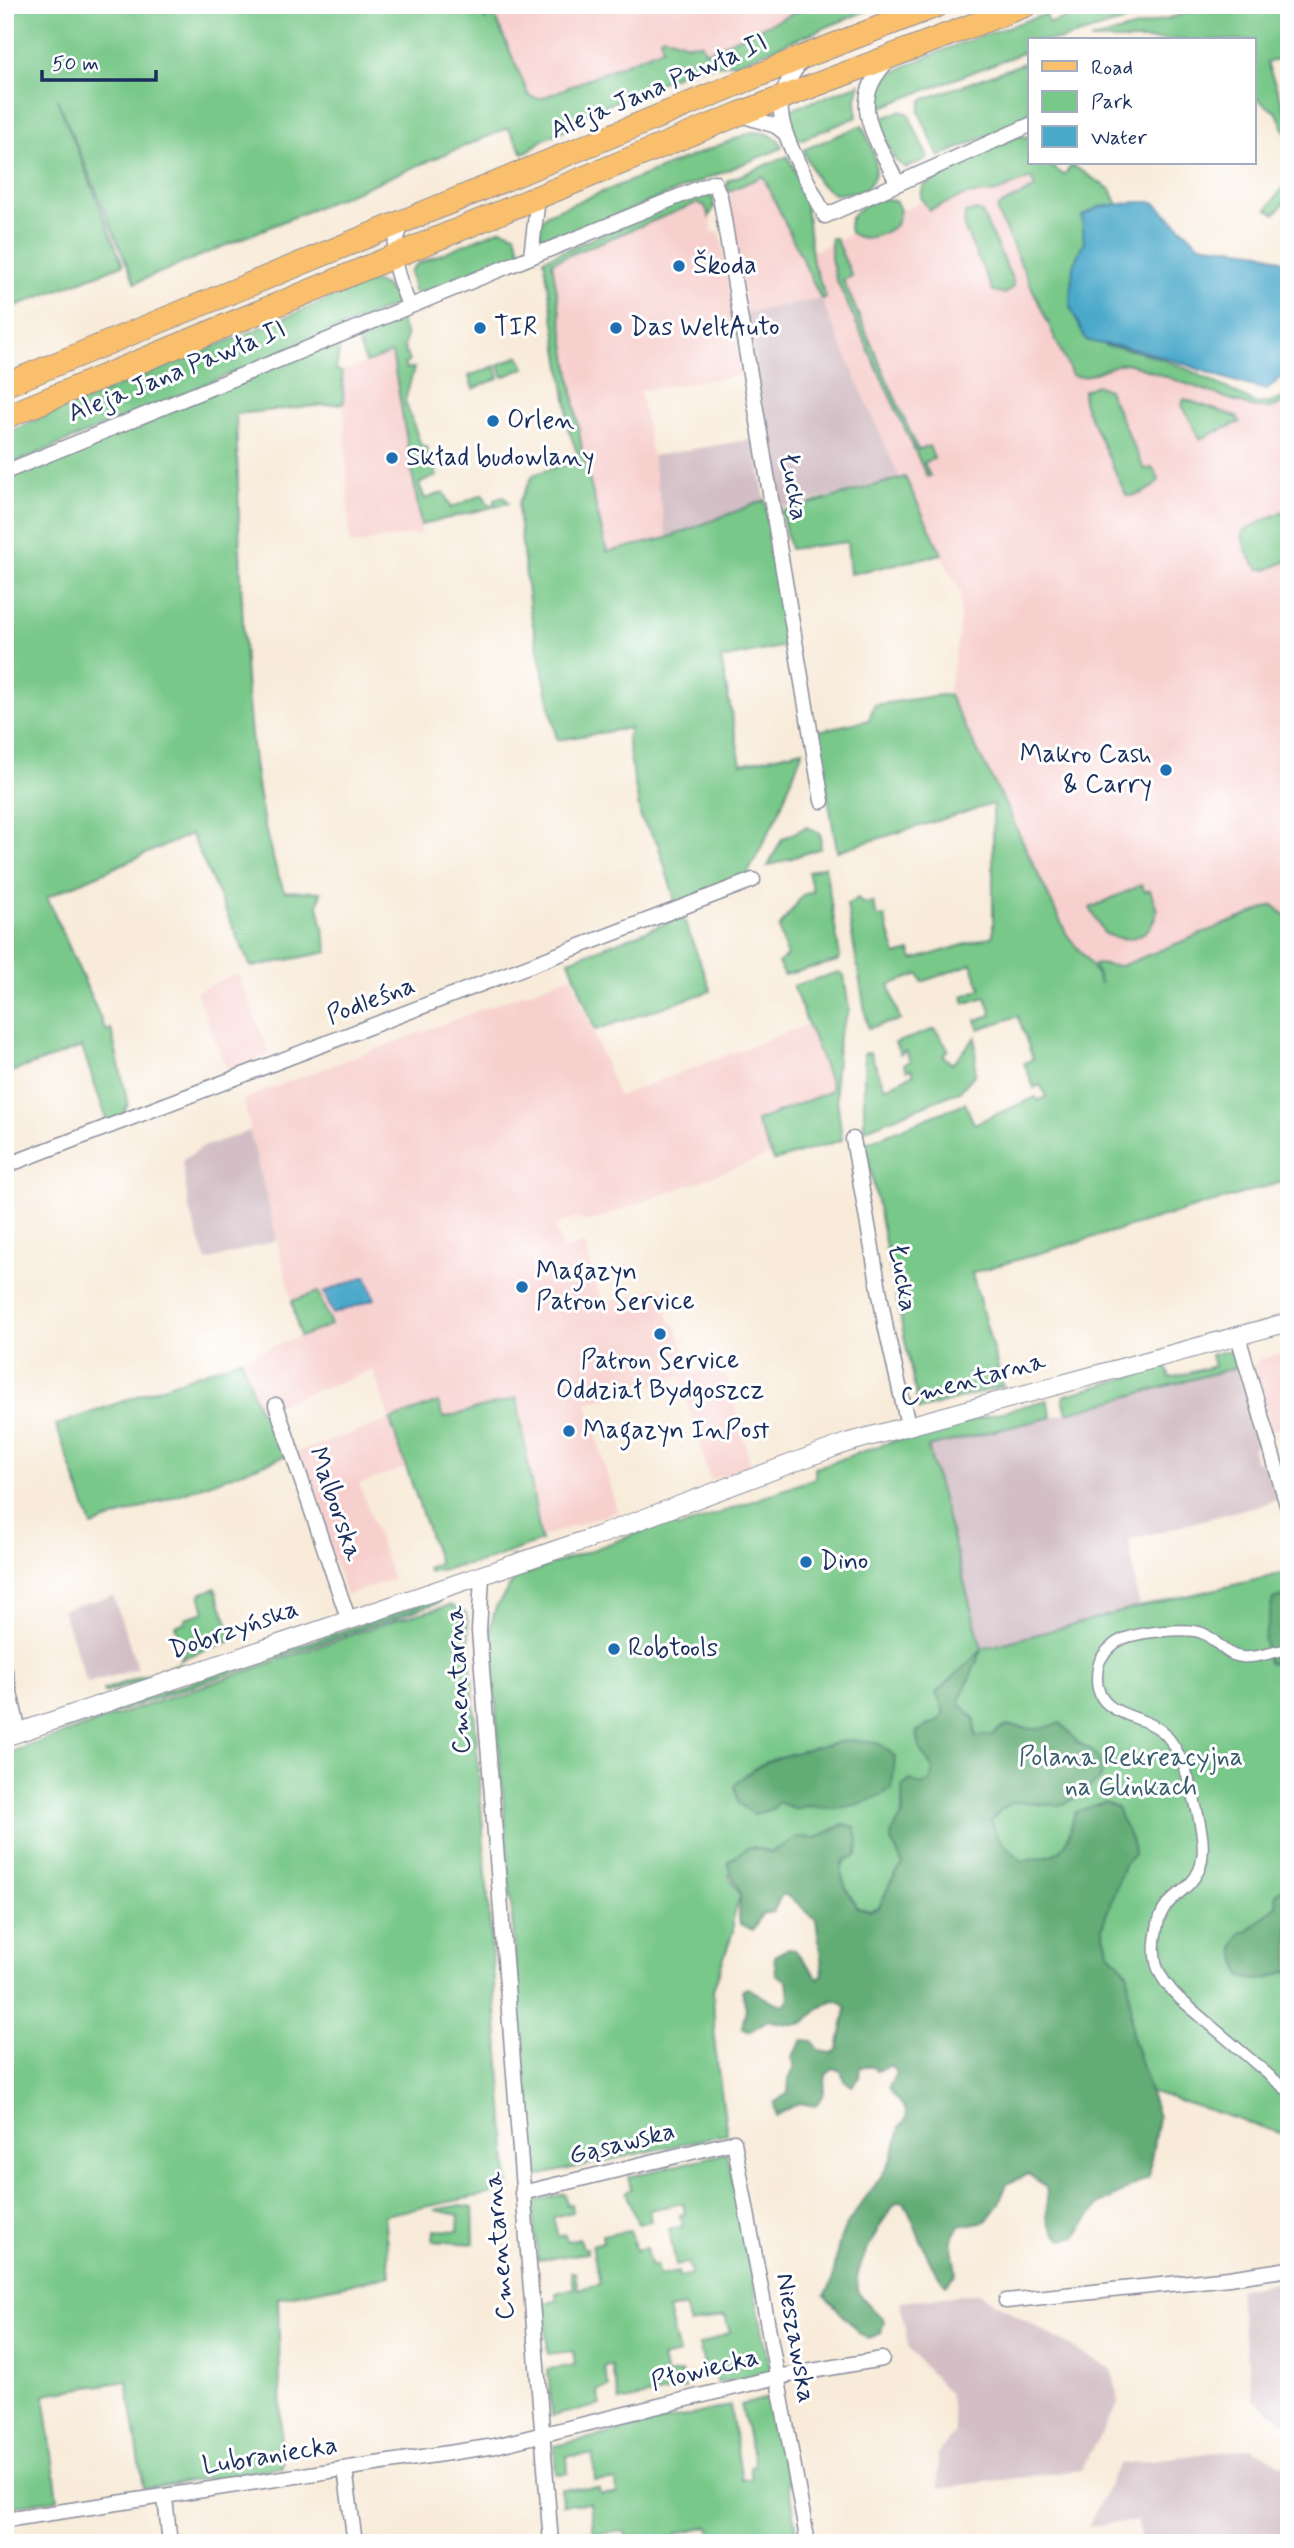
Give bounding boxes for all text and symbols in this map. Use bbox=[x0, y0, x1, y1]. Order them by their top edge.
street label: Aleja Jana Pawła II bbox=[545, 26, 773, 148]
scale bar bbox=[42, 38, 156, 82]
legend bbox=[1028, 38, 1256, 164]
text: 50 m bbox=[52, 50, 99, 78]
text: Road bbox=[1091, 54, 1133, 82]
text: Park bbox=[1091, 88, 1133, 116]
text: Water bbox=[1091, 124, 1147, 152]
place label: Škoda bbox=[693, 249, 757, 283]
marker: Škoda bbox=[671, 258, 687, 274]
place label: TIR bbox=[494, 311, 537, 345]
place label: Das WeltAuto bbox=[630, 311, 780, 345]
street label: Aleja Jana Pawła II bbox=[63, 313, 291, 431]
marker: TIR bbox=[472, 320, 488, 336]
marker: Das WeltAuto bbox=[608, 320, 624, 336]
place label: Orlen bbox=[507, 404, 575, 438]
marker: Orlen bbox=[485, 413, 501, 429]
place label: Skład budowlany bbox=[406, 441, 595, 475]
marker: Skład budowlany bbox=[384, 450, 400, 466]
street label: Łucka bbox=[770, 451, 816, 523]
place label: Makro Cash & Carry bbox=[1020, 738, 1152, 802]
marker: Makro Cash & Carry bbox=[1158, 762, 1174, 778]
street label: Podleśna bbox=[322, 969, 420, 1033]
street label: Łucka bbox=[879, 1242, 925, 1314]
place label: Magazyn Patron Service bbox=[536, 1255, 695, 1319]
marker: Magazyn Patron Service bbox=[514, 1279, 530, 1295]
marker: Patron Service Oddział Bydgoszcz bbox=[652, 1326, 668, 1342]
place label: Patron Service Oddział Bydgoszcz bbox=[556, 1344, 764, 1408]
street label: Cmentarna bbox=[897, 1344, 1049, 1416]
place label: Magazyn InPost bbox=[583, 1414, 769, 1451]
marker: Magazyn InPost bbox=[561, 1423, 577, 1439]
street label: Malborska bbox=[300, 1443, 370, 1566]
place label: Dino bbox=[820, 1545, 868, 1579]
marker: Dino bbox=[798, 1554, 814, 1570]
street label: Dobrzyńska bbox=[165, 1592, 303, 1668]
street label: Cmentarna bbox=[438, 1605, 480, 1755]
place label: Robtools bbox=[628, 1632, 718, 1666]
marker: Robtools bbox=[606, 1641, 622, 1657]
park label: Polana Rekreacyjna na Glinkach bbox=[1019, 1741, 1243, 1805]
street label: Gąsawska bbox=[566, 2114, 678, 2174]
street label: Cmentarna bbox=[477, 2170, 523, 2321]
street label: Nieszawska bbox=[767, 2270, 823, 2406]
street label: Płowiecka bbox=[648, 2340, 762, 2400]
street label: Lubraniecka bbox=[200, 2429, 340, 2483]

